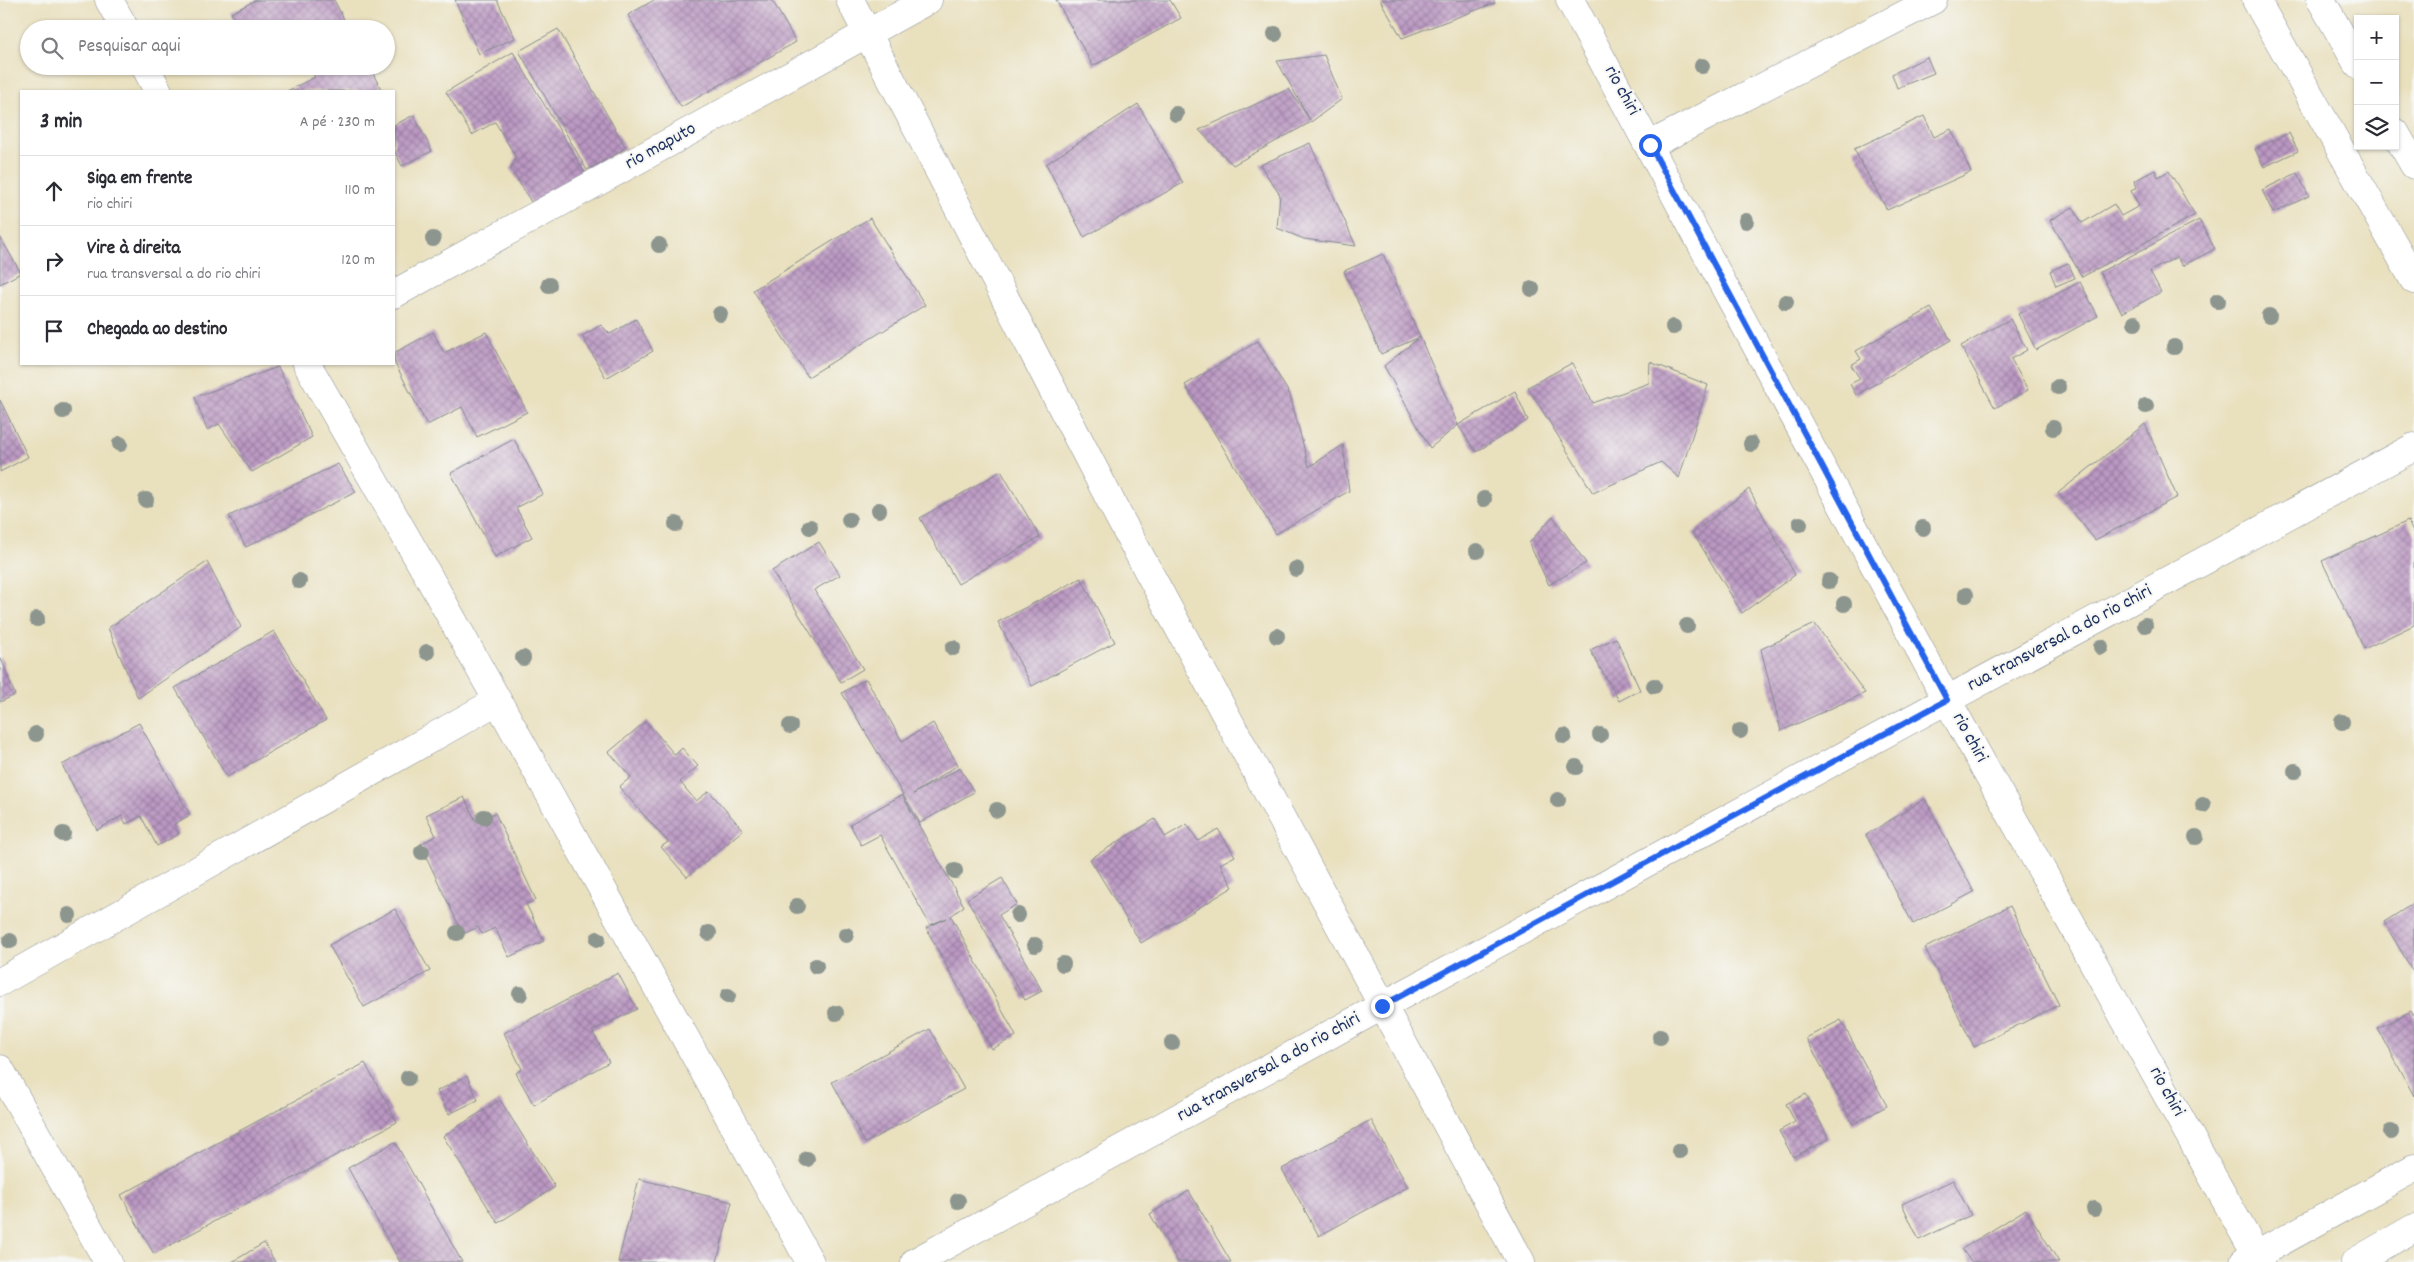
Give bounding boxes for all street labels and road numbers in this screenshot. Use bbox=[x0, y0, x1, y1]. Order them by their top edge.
street label: rio chiri bbox=[1596, 61, 1646, 121]
street label: rio maputo bbox=[620, 116, 702, 178]
street label: rua transversal a do rio chiri bbox=[1963, 578, 2158, 699]
street label: rio chiri bbox=[1944, 708, 1994, 768]
street label: rua transversal a do rio chiri bbox=[1172, 1006, 1366, 1130]
street label: rio chiri bbox=[2141, 1062, 2191, 1122]

